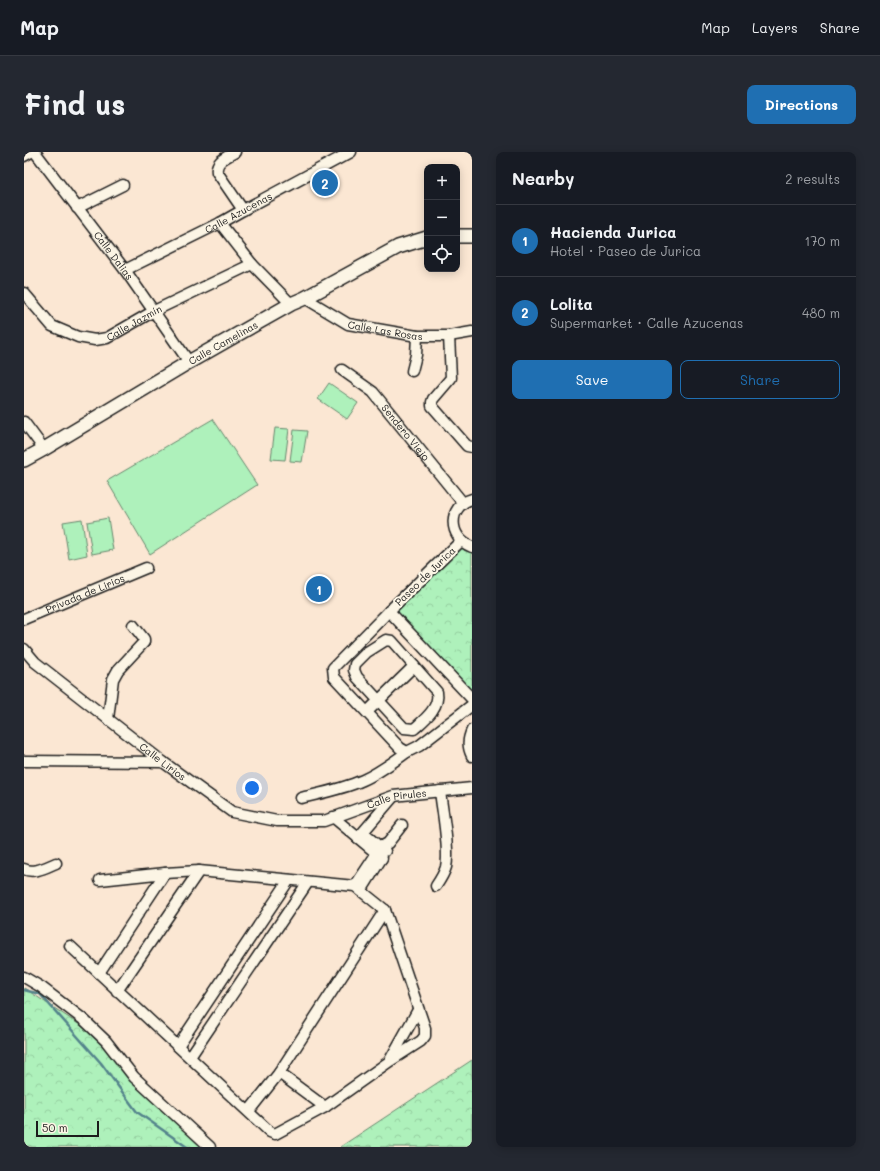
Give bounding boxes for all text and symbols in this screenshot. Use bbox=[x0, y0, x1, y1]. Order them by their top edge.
text: Map bbox=[20, 15, 59, 40]
text: Map bbox=[701, 18, 730, 37]
text: Layers bbox=[752, 18, 798, 37]
text: Share bbox=[820, 18, 860, 37]
button: Directions bbox=[747, 85, 856, 124]
text: Find us bbox=[24, 86, 125, 122]
map controls bbox=[424, 164, 460, 272]
button: + bbox=[424, 164, 460, 200]
text: Nearby bbox=[512, 167, 574, 189]
pin: 2 bbox=[312, 168, 338, 198]
text: 2 results bbox=[785, 170, 840, 187]
street label: Calle Azucenas bbox=[202, 189, 274, 236]
button: − bbox=[424, 200, 460, 236]
text: Hacienda Jurica bbox=[550, 222, 677, 242]
street label: Calle Dalias bbox=[91, 228, 137, 283]
text: 1 bbox=[522, 232, 528, 249]
text: 170 m bbox=[804, 232, 840, 249]
button: locate bbox=[424, 236, 460, 272]
text: Hotel · Paseo de Jurica bbox=[550, 242, 701, 259]
text: Lolita bbox=[550, 294, 593, 314]
street label: Calle Jazmín bbox=[104, 301, 164, 344]
text: 2 bbox=[521, 304, 529, 321]
text: 480 m bbox=[802, 304, 840, 321]
text: Supermarket · Calle Azucenas bbox=[550, 314, 743, 331]
street label: Calle Camelinas bbox=[186, 317, 260, 368]
street label: Calle Las Rosas bbox=[347, 317, 423, 343]
button: Save bbox=[512, 360, 672, 399]
button: Share bbox=[680, 360, 840, 399]
street label: Sendero Viejo bbox=[379, 401, 433, 464]
street label: Paseo de Jurica bbox=[392, 543, 458, 609]
street label: Privada de Lirios bbox=[43, 571, 127, 616]
pin: 1 bbox=[306, 574, 332, 604]
street label: Calle Lirios bbox=[137, 739, 189, 784]
your location bbox=[242, 778, 262, 798]
street label: Calle Pirules bbox=[365, 786, 427, 812]
scale bar bbox=[36, 1119, 99, 1138]
text: 50 m bbox=[42, 1120, 68, 1135]

